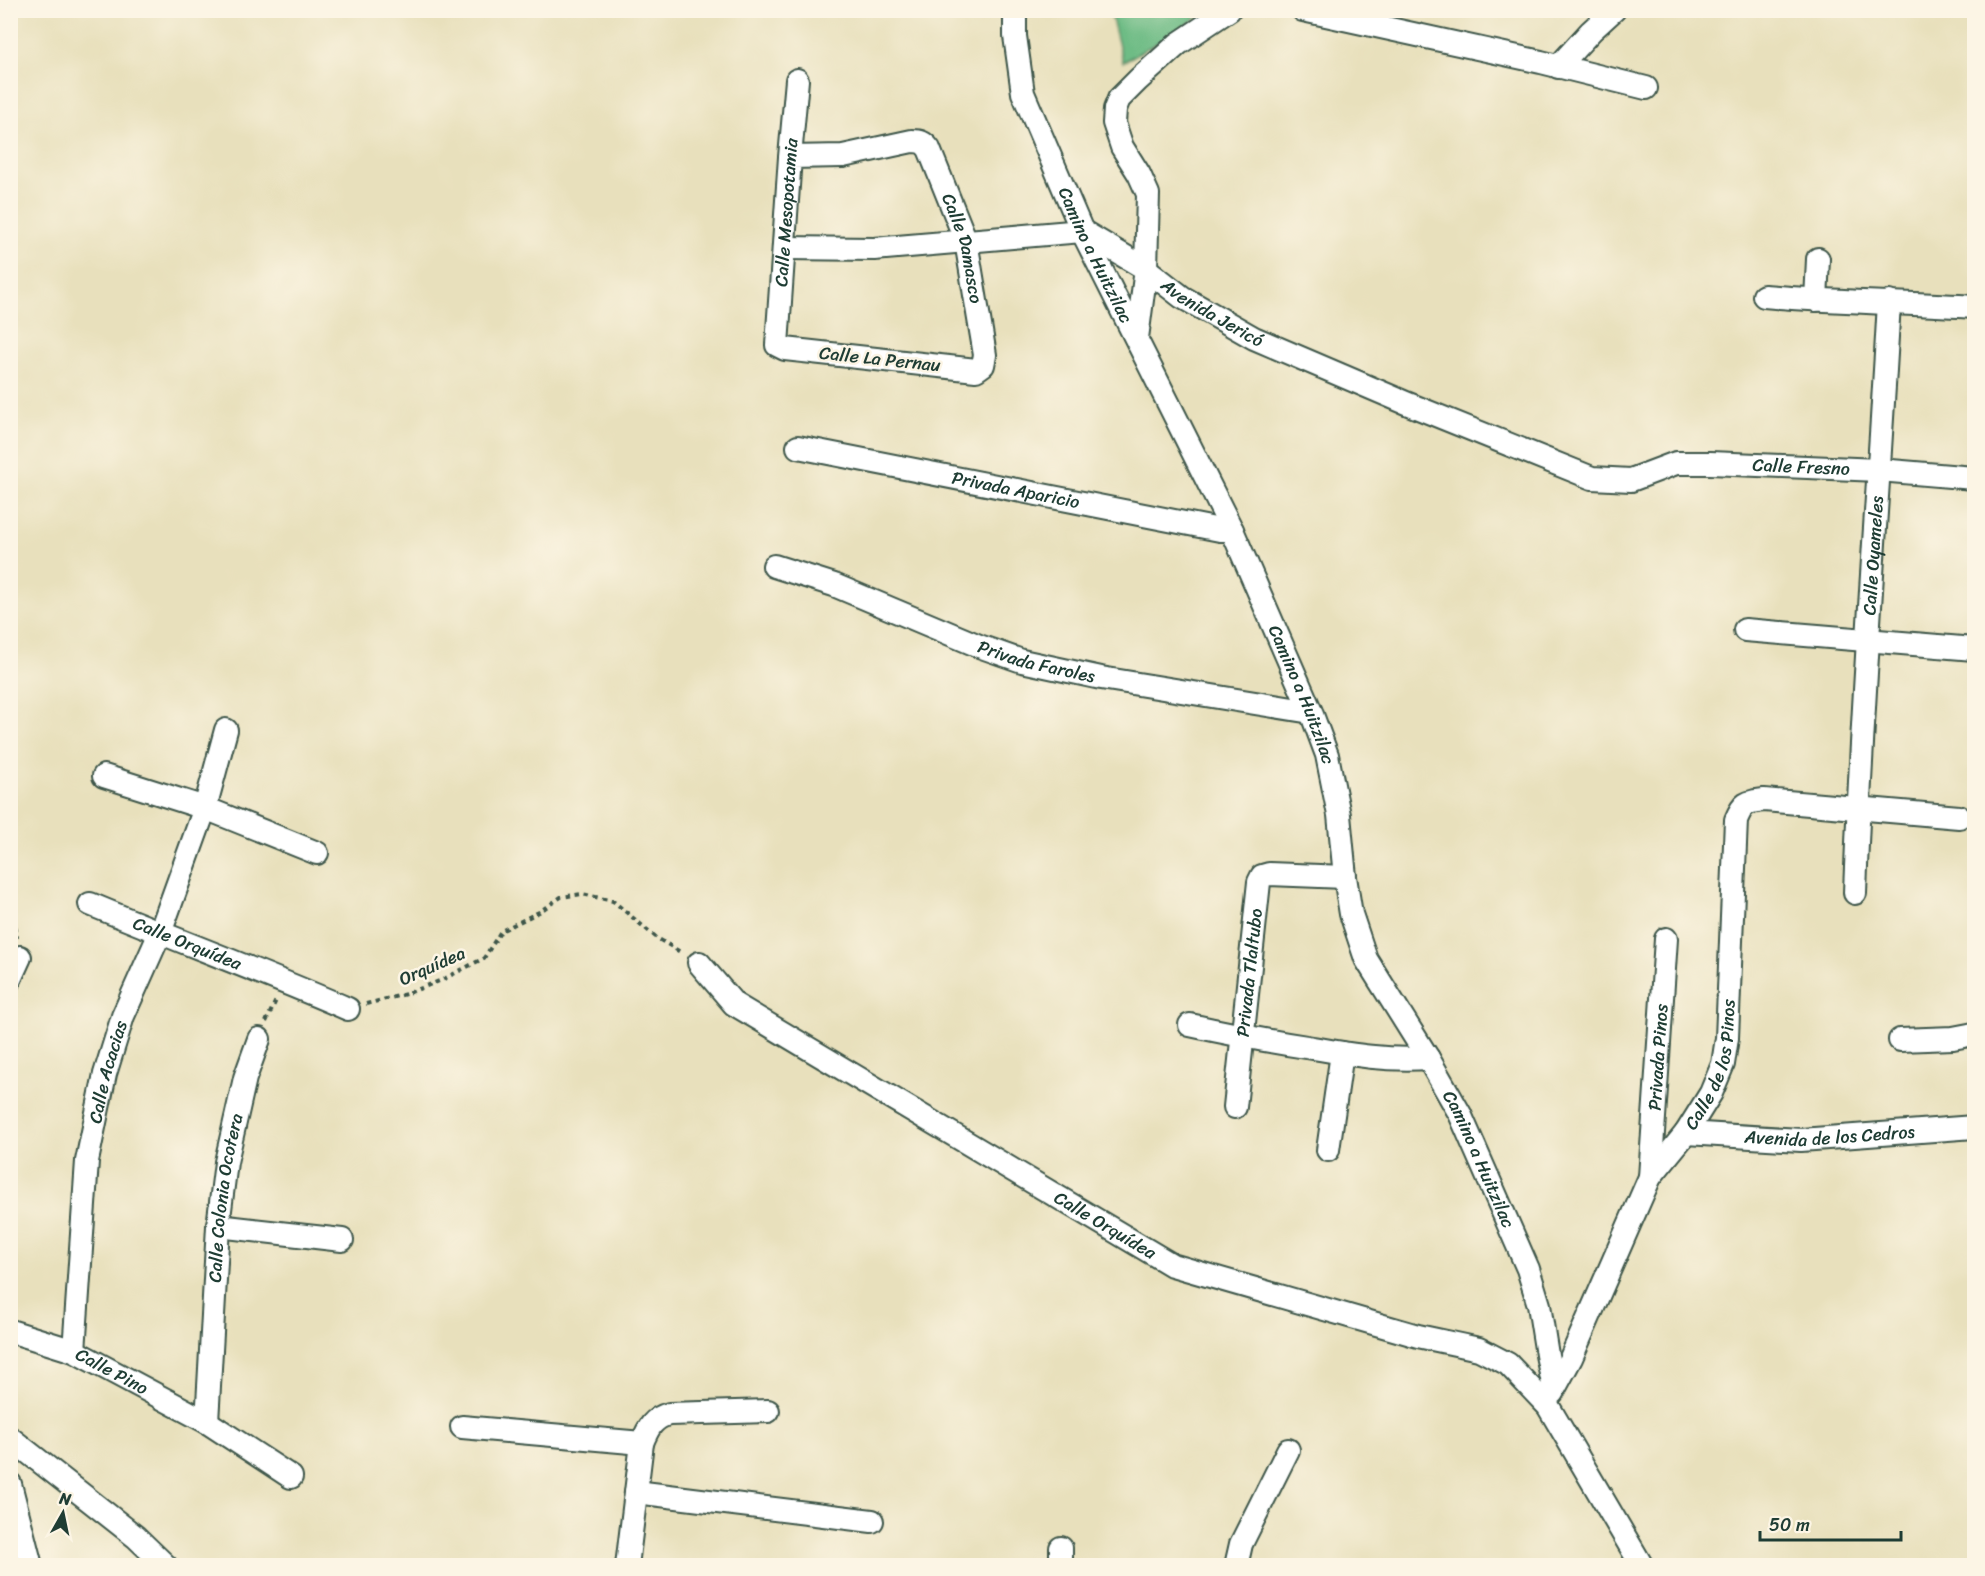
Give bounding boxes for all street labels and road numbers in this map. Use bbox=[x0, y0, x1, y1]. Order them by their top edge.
street label: Calle Mesopotamia bbox=[765, 136, 808, 288]
street label: Camino a Huitzilac bbox=[1049, 182, 1142, 329]
street label: Calle Damasco bbox=[932, 188, 992, 306]
street label: Avenida Jericó bbox=[1153, 269, 1269, 357]
street label: Calle La Pernau bbox=[818, 337, 943, 381]
street label: Calle Fresno bbox=[1752, 449, 1851, 485]
street label: Privada Aparicio bbox=[949, 462, 1083, 518]
street label: Calle Oyameles bbox=[1853, 494, 1893, 616]
street label: Camino a Huitzilac bbox=[1259, 620, 1344, 767]
street label: Privada Faroles bbox=[973, 631, 1099, 692]
street label: Calle Orquídea bbox=[128, 907, 247, 980]
street label: Privada Tlaltubo bbox=[1227, 907, 1272, 1039]
street label: Orquídea bbox=[393, 937, 471, 995]
street label: Calle de los Pinos bbox=[1676, 998, 1745, 1136]
street label: Privada Pinos bbox=[1638, 1002, 1678, 1112]
street label: Calle Acacias bbox=[79, 1016, 137, 1126]
street label: Camino a Huitzilac bbox=[1434, 1084, 1524, 1233]
street label: Calle Colonia Ocotera bbox=[199, 1110, 252, 1283]
street label: Avenida de los Cedros bbox=[1743, 1115, 1917, 1156]
street label: Calle Orquídea bbox=[1048, 1182, 1164, 1269]
street label: Calle Pino bbox=[70, 1339, 154, 1404]

